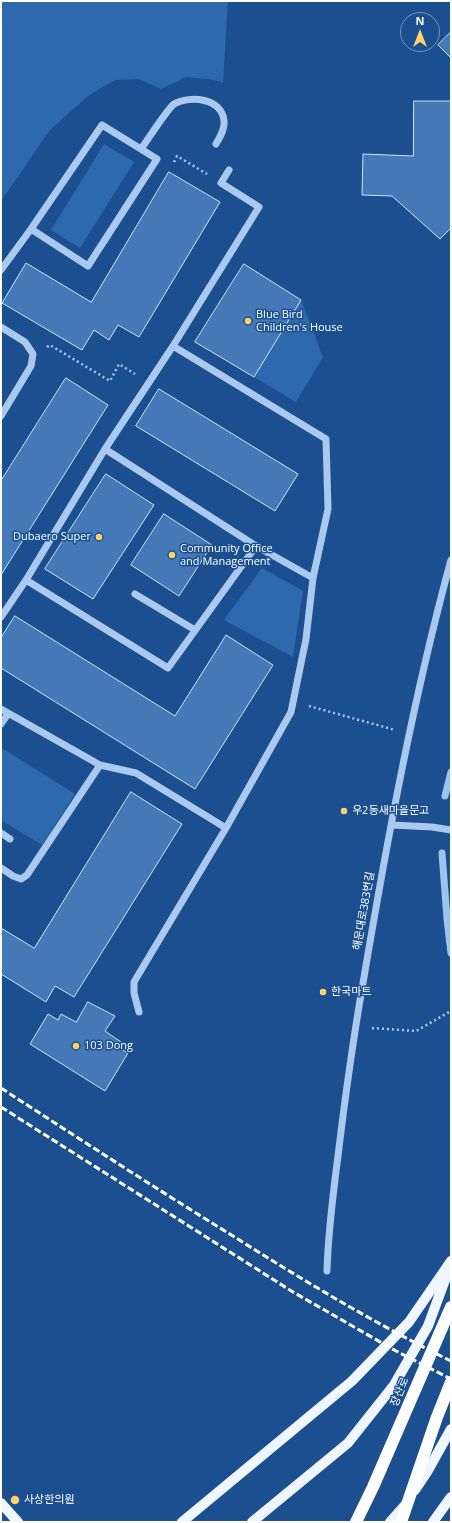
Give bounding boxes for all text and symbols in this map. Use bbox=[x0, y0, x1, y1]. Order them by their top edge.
north arrow bbox=[400, 12, 440, 52]
text: N bbox=[416, 13, 424, 28]
place label: Blue Bird Children's House bbox=[256, 308, 343, 334]
marker: Blue Bird Children's House bbox=[243, 316, 253, 326]
place label: Dubaero Super bbox=[13, 530, 91, 544]
marker: Dubaero Super bbox=[94, 532, 104, 542]
place label: Community Office and Management bbox=[180, 542, 273, 568]
marker: Community Office and Management bbox=[167, 550, 177, 560]
place label: 우2동새마을문고 bbox=[352, 804, 429, 818]
marker: 우2동새마을문고 bbox=[339, 806, 349, 816]
street label: 해운대로383번길 bbox=[351, 871, 377, 951]
place label: 한국마트 bbox=[331, 985, 371, 999]
marker: 한국마트 bbox=[318, 987, 328, 997]
place label: 103 Dong bbox=[84, 1039, 133, 1053]
marker: 103 Dong bbox=[71, 1041, 81, 1051]
street label: 장산로 bbox=[388, 1375, 412, 1409]
place label: 사상한의원 bbox=[24, 1493, 75, 1507]
marker: 사상한의원 bbox=[9, 1494, 21, 1506]

